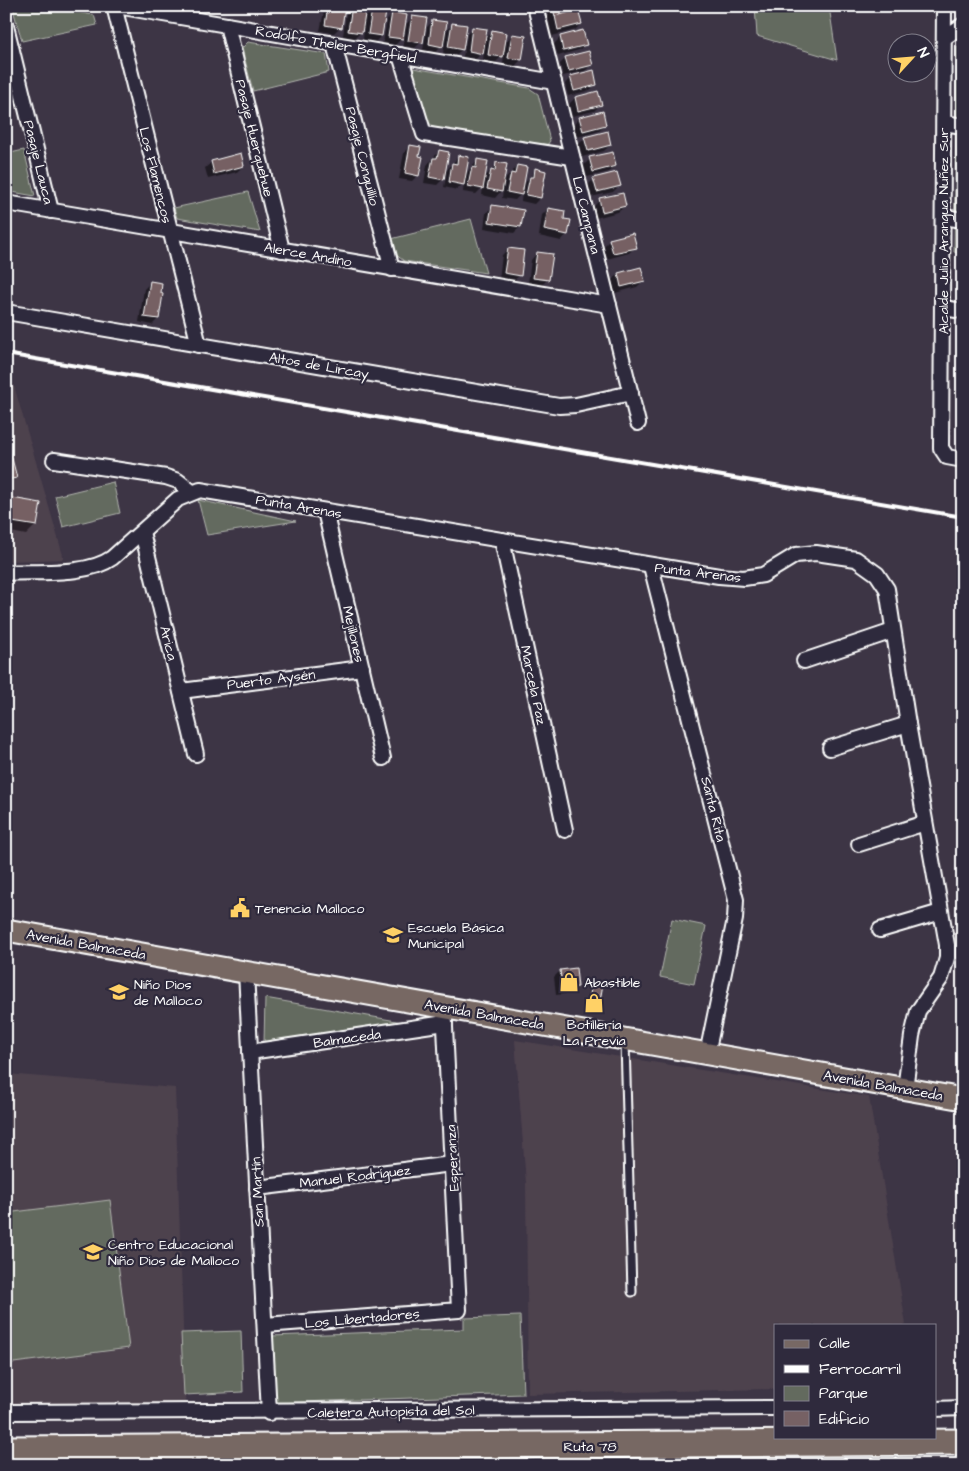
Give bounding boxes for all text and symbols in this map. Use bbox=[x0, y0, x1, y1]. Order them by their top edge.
street label: Rodolfo Theler Bergfield bbox=[254, 21, 418, 69]
north arrow bbox=[886, 32, 936, 82]
text: N bbox=[912, 44, 934, 61]
street label: Pasaje Huerquehue bbox=[230, 77, 278, 199]
street label: Pasaje Conguillío bbox=[340, 105, 384, 208]
street label: Pasaje Lauca bbox=[18, 118, 58, 206]
street label: Los Flamencos bbox=[133, 125, 177, 225]
street label: Alcalde Julio Arangua Nuñez Sur bbox=[934, 127, 954, 334]
street label: La Campana bbox=[567, 174, 605, 256]
street label: Alerce Andino bbox=[262, 237, 353, 273]
street label: Altos de Lircay bbox=[267, 347, 371, 385]
street label: Punta Arenas bbox=[254, 490, 343, 524]
street label: Punta Arenas bbox=[654, 558, 742, 588]
street label: Mejillones bbox=[337, 604, 369, 665]
street label: Arica bbox=[154, 624, 182, 663]
street label: Marcela Paz bbox=[515, 644, 551, 727]
street label: Puerto Aysén bbox=[226, 665, 316, 695]
street label: Santa Rita bbox=[695, 775, 731, 844]
public building icon: Tenencia Malloco bbox=[229, 897, 251, 919]
place label: Tenencia Malloco bbox=[255, 899, 364, 919]
place label: Escuela Básica Municipal bbox=[408, 918, 504, 954]
school or university icon: Escuela Básica Municipal bbox=[382, 924, 404, 946]
street label: Avenida Balmaceda bbox=[25, 925, 147, 965]
shop icon: Abastible bbox=[558, 971, 580, 993]
place label: Abastible bbox=[584, 973, 641, 993]
place label: Niño Dios de Malloco bbox=[134, 975, 202, 1011]
school or university icon: Niño Dios de Malloco bbox=[108, 981, 130, 1003]
shop icon: Botillería La Previa bbox=[583, 992, 605, 1014]
street label: Avenida Balmaceda bbox=[423, 995, 545, 1035]
place label: Botillería La Previa bbox=[562, 1015, 626, 1051]
street label: Balmaceda bbox=[312, 1024, 382, 1054]
street label: Avenida Balmaceda bbox=[822, 1066, 944, 1106]
street label: Esperanza bbox=[441, 1124, 465, 1192]
street label: San Martín bbox=[246, 1157, 270, 1227]
street label: Manuel Rodríguez bbox=[298, 1160, 412, 1194]
place label: Centro Educacional Niño Dios de Malloco bbox=[108, 1235, 239, 1271]
school or university icon: Centro Educacional Niño Dios de Malloco bbox=[82, 1241, 104, 1263]
street label: Los Libertadores bbox=[304, 1304, 420, 1334]
legend bbox=[774, 1324, 936, 1438]
text: Calle bbox=[819, 1333, 850, 1354]
text: Ferrocarril bbox=[819, 1359, 901, 1380]
text: Parque bbox=[819, 1383, 868, 1404]
street label: Caletera Autopista del Sol bbox=[307, 1401, 475, 1423]
text: Edificio bbox=[819, 1409, 870, 1430]
street label: Ruta 78 bbox=[563, 1437, 617, 1457]

